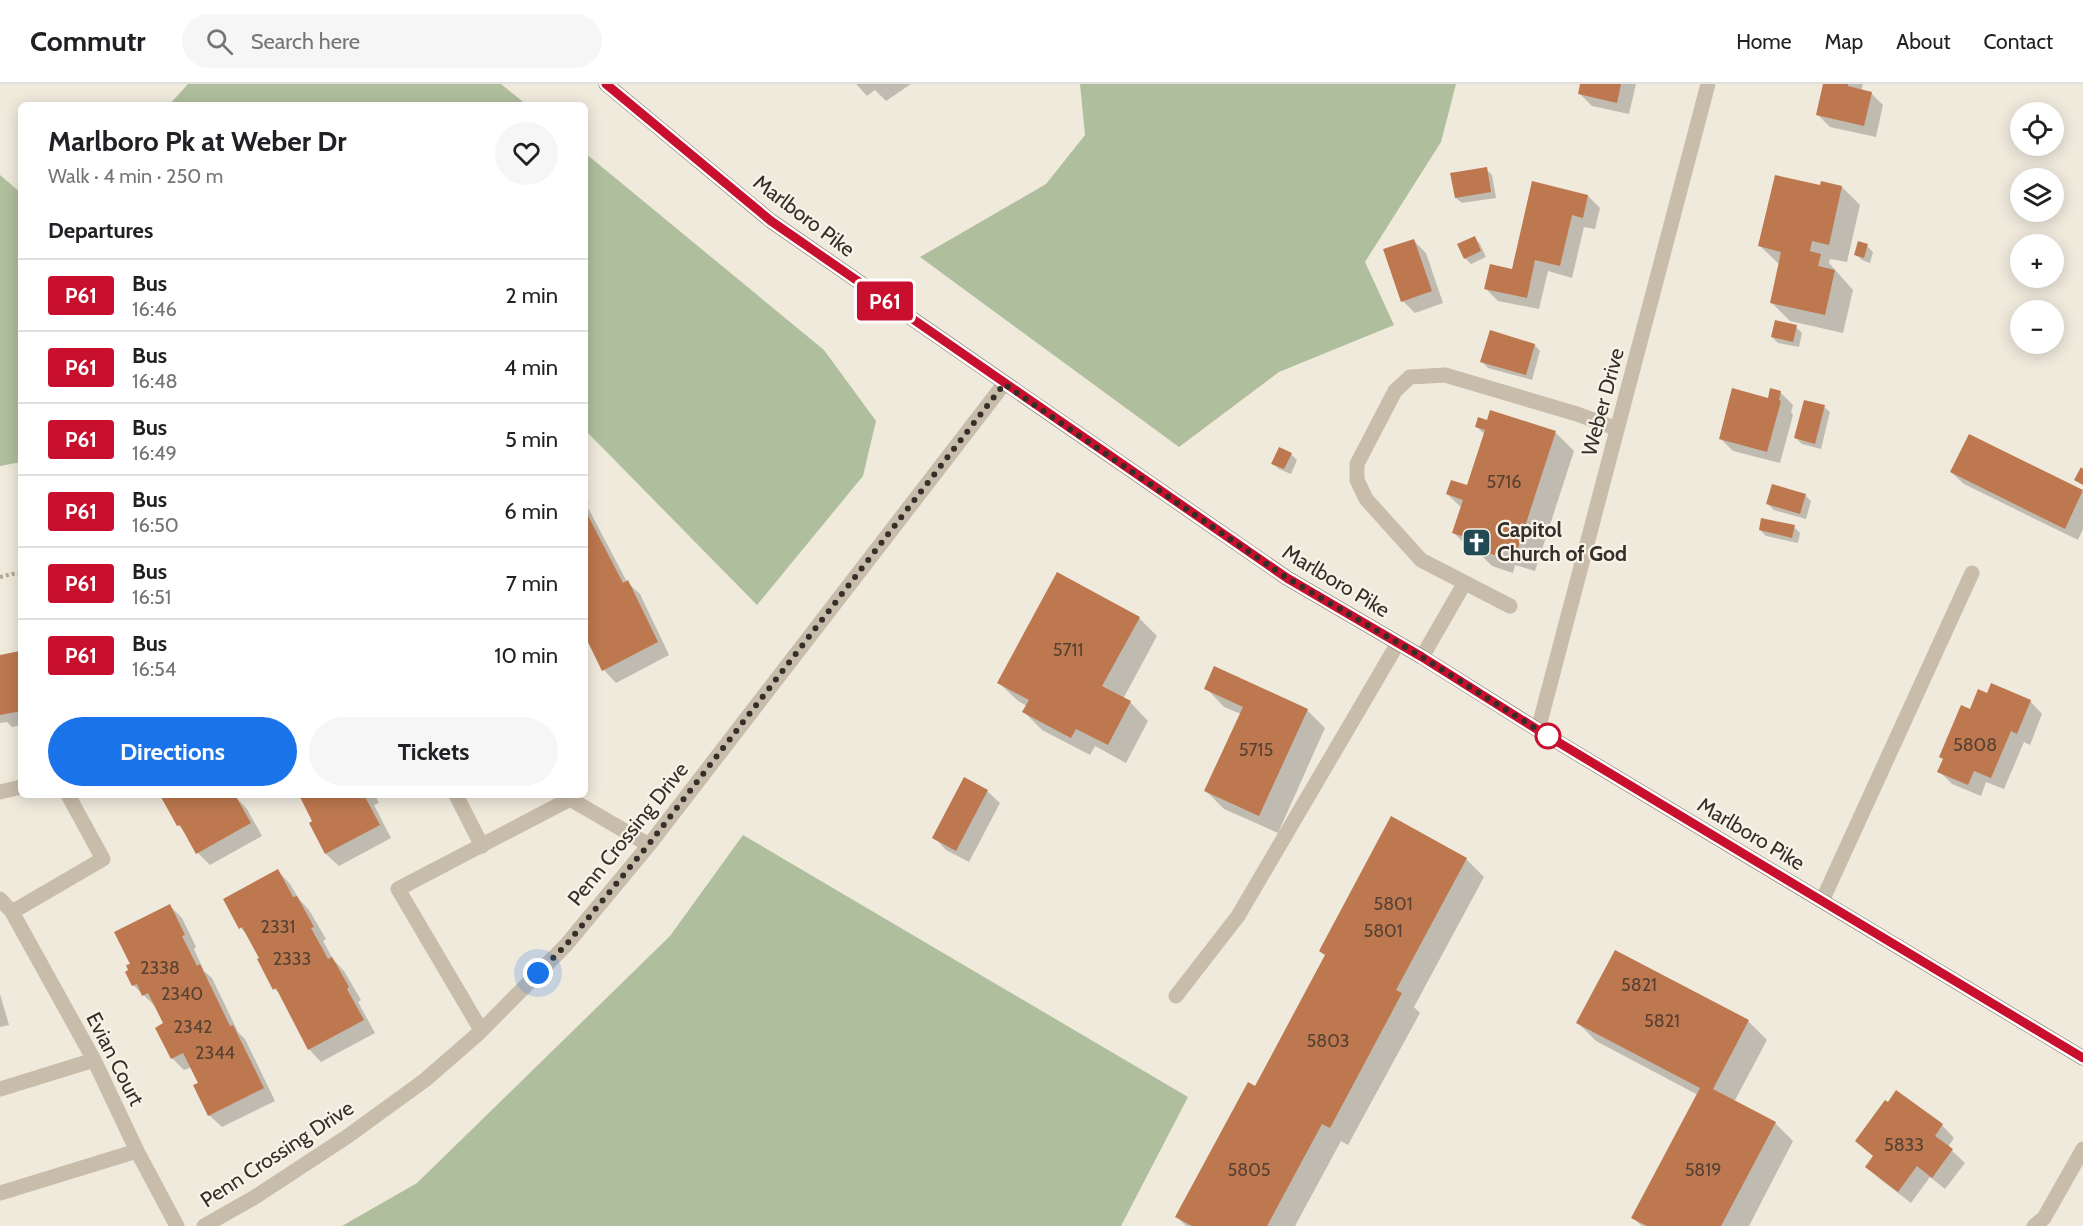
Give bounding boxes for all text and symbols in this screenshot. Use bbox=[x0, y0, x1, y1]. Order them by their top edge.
search box bbox=[182, 14, 602, 68]
text: Commutr bbox=[30, 24, 146, 58]
icon: search bbox=[203, 25, 236, 58]
text: Search here bbox=[251, 28, 360, 55]
text: Home bbox=[1736, 29, 1792, 54]
text: Map bbox=[1825, 29, 1863, 54]
text: About bbox=[1896, 29, 1950, 54]
text: Contact bbox=[1983, 29, 2053, 54]
map controls bbox=[2010, 102, 2064, 354]
button: locate bbox=[2010, 102, 2064, 156]
button: heart bbox=[495, 122, 558, 185]
text: Marlboro Pk at Weber Dr bbox=[48, 124, 346, 158]
text: Walk · 4 min · 250 m bbox=[48, 164, 223, 188]
button: layers bbox=[2010, 168, 2064, 222]
street label: Marlboro Pike bbox=[749, 169, 860, 262]
text: Departures bbox=[48, 217, 153, 244]
button: + bbox=[2010, 234, 2064, 288]
text: Bus bbox=[132, 270, 167, 297]
text: 2 min bbox=[505, 282, 558, 309]
line badge: P61 bbox=[850, 282, 920, 320]
text: P61 bbox=[65, 283, 97, 308]
text: P61 bbox=[869, 289, 901, 314]
text: 16:46 bbox=[132, 297, 177, 321]
button: − bbox=[2010, 300, 2064, 354]
text: Bus bbox=[132, 342, 167, 369]
street label: Weber Drive bbox=[1576, 345, 1629, 459]
text: 4 min bbox=[504, 354, 558, 381]
text: P61 bbox=[65, 355, 97, 380]
text: 16:48 bbox=[132, 369, 178, 393]
text: Bus bbox=[132, 414, 167, 441]
text: 5 min bbox=[505, 426, 558, 453]
text: P61 bbox=[65, 427, 97, 452]
text: 16:49 bbox=[132, 441, 177, 465]
house number: 5716 bbox=[1487, 471, 1521, 493]
text: Bus bbox=[132, 486, 167, 513]
text: 6 min bbox=[504, 498, 558, 525]
text: P61 bbox=[65, 499, 97, 524]
text: 16:50 bbox=[132, 513, 179, 537]
place label: Capitol Church of God bbox=[1497, 517, 1627, 566]
church icon: Capitol Church of God bbox=[1460, 526, 1492, 558]
street label: Marlboro Pike bbox=[1278, 539, 1395, 622]
text: Bus bbox=[132, 558, 167, 585]
text: 7 min bbox=[506, 570, 558, 597]
text: P61 bbox=[65, 571, 97, 596]
text: 16:51 bbox=[132, 585, 171, 609]
text: Bus bbox=[132, 630, 167, 657]
house number: 5711 bbox=[1053, 639, 1083, 661]
text: 10 min bbox=[494, 642, 558, 669]
text: P61 bbox=[65, 643, 97, 668]
text: 16:54 bbox=[132, 657, 176, 681]
button: Directions bbox=[48, 717, 297, 786]
button: Tickets bbox=[309, 717, 558, 786]
unlabelled marker bbox=[1535, 723, 1561, 749]
house number: 5808 bbox=[1953, 734, 1997, 756]
house number: 5715 bbox=[1239, 739, 1273, 761]
street label: Penn Crossing Drive bbox=[562, 757, 693, 910]
street label: Marlboro Pike bbox=[1693, 792, 1810, 875]
house number: 5801 bbox=[1373, 893, 1413, 915]
house number: 2331 bbox=[261, 916, 295, 938]
house number: 5801 bbox=[1363, 920, 1403, 942]
house number: 2333 bbox=[273, 948, 311, 970]
house number: 2338 bbox=[140, 957, 180, 979]
your location bbox=[523, 958, 553, 988]
house number: 5821 bbox=[1621, 974, 1657, 996]
house number: 2340 bbox=[161, 983, 203, 1005]
street label: Evian Court bbox=[81, 1008, 150, 1110]
house number: 5821 bbox=[1644, 1010, 1680, 1032]
house number: 2342 bbox=[173, 1016, 213, 1038]
house number: 5803 bbox=[1307, 1030, 1349, 1052]
house number: 2344 bbox=[195, 1042, 235, 1064]
street label: Penn Crossing Drive bbox=[196, 1095, 358, 1212]
house number: 5833 bbox=[1884, 1134, 1924, 1156]
house number: 5805 bbox=[1228, 1159, 1270, 1181]
house number: 5819 bbox=[1685, 1159, 1721, 1181]

